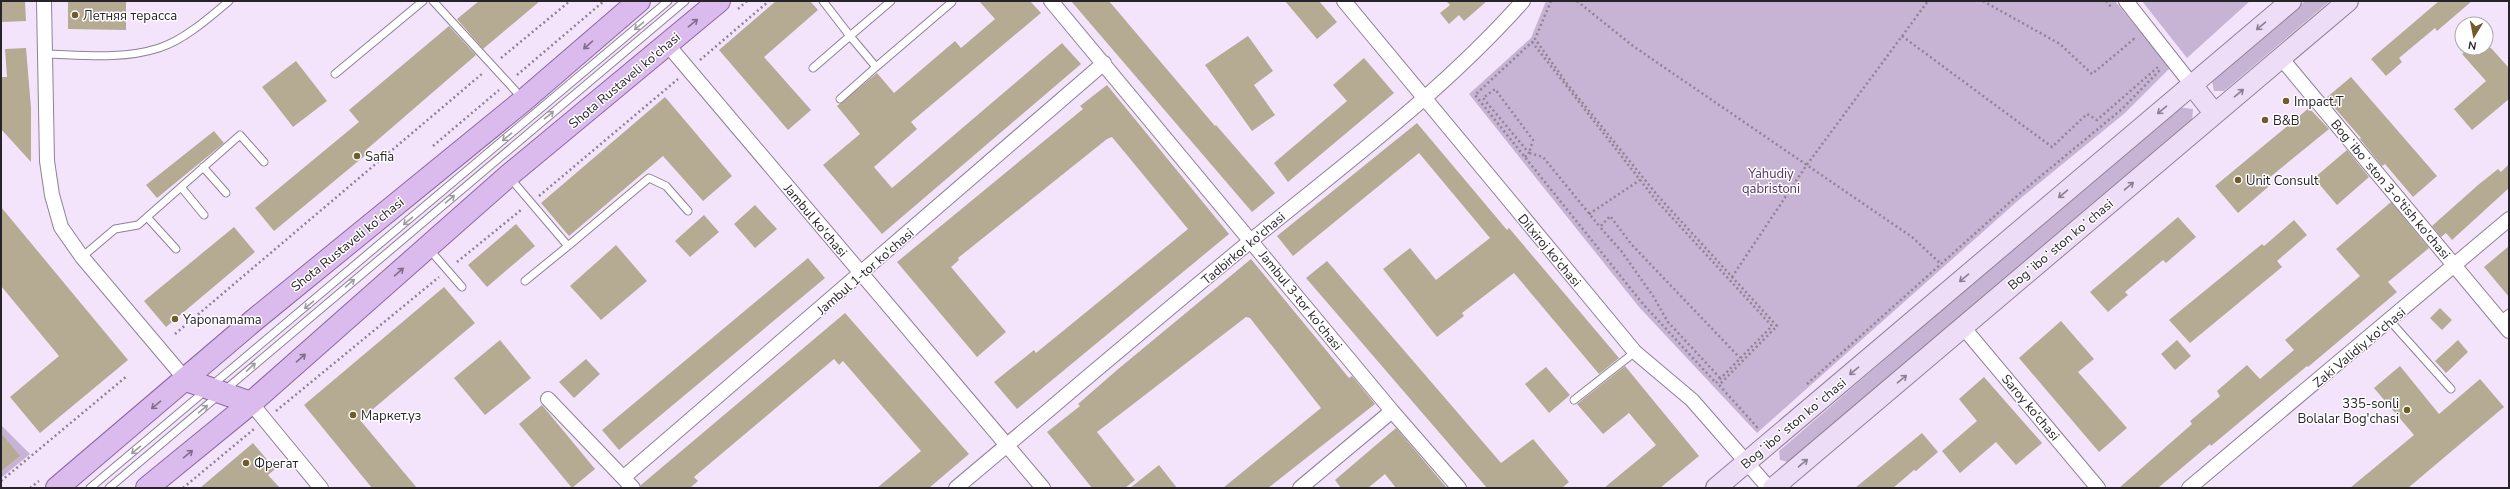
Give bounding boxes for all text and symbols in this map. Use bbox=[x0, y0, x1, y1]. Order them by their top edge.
place label: Летняя терасса bbox=[83, 7, 177, 25]
marker: Летняя терасса bbox=[70, 10, 80, 20]
north arrow bbox=[2454, 16, 2494, 56]
one-way arrow bbox=[687, 18, 698, 27]
one-way arrow bbox=[633, 22, 644, 31]
one-way arrow bbox=[2255, 22, 2266, 31]
street label: Shota Rustaveli ko'chasi bbox=[565, 29, 684, 133]
text: N bbox=[2467, 37, 2478, 53]
one-way arrow bbox=[583, 40, 593, 49]
one-way arrow bbox=[2233, 88, 2244, 97]
place label: Impact.T bbox=[2294, 93, 2344, 111]
marker: Impact.T bbox=[2281, 96, 2291, 106]
one-way arrow bbox=[2157, 105, 2167, 114]
one-way arrow bbox=[544, 111, 554, 120]
place label: B&B bbox=[2273, 112, 2300, 130]
marker: B&B bbox=[2260, 115, 2270, 125]
street label: Bogʻiboʻston 3-o'tish ko'chasi bbox=[2326, 116, 2454, 263]
one-way arrow bbox=[502, 133, 513, 142]
place label: Safia bbox=[365, 148, 394, 166]
marker: Safia bbox=[352, 151, 362, 161]
park label: Yahudiy qabristoni bbox=[1742, 165, 1800, 198]
place label: Unit Consult bbox=[2246, 172, 2319, 190]
marker: Unit Consult bbox=[2233, 175, 2243, 185]
street label: Jambul ko'chasi bbox=[779, 180, 851, 261]
one-way arrow bbox=[2124, 181, 2134, 190]
one-way arrow bbox=[2057, 189, 2068, 198]
street label: Shota Rustaveli ko'chasi bbox=[287, 194, 408, 296]
one-way arrow bbox=[444, 195, 455, 204]
street label: Bogʻiboʻston koʻchasi bbox=[2004, 195, 2117, 294]
street label: Tadbirkor ko'chasi bbox=[1198, 208, 1289, 289]
street label: Dilxiroj ko‘chasi bbox=[1514, 211, 1585, 291]
one-way arrow bbox=[403, 217, 414, 226]
street label: Jambul 1-tor ko'chasi bbox=[812, 225, 918, 320]
street label: Jambul 3-tor ko'chasi bbox=[1254, 246, 1346, 354]
one-way arrow bbox=[393, 268, 404, 277]
one-way arrow bbox=[1959, 273, 1969, 282]
one-way arrow bbox=[345, 278, 355, 287]
one-way arrow bbox=[304, 301, 314, 310]
street label: Zaki Validiy ko'chasi bbox=[2309, 304, 2410, 392]
place label: Yaponamama bbox=[182, 311, 262, 329]
marker: Yaponamama bbox=[170, 314, 180, 324]
one-way arrow bbox=[296, 353, 306, 363]
one-way arrow bbox=[246, 362, 256, 372]
one-way arrow bbox=[1849, 367, 1859, 376]
street label: Saroy ko‘chasi bbox=[1997, 371, 2063, 445]
street label: Bogʻiboʻston koʻchasi bbox=[1737, 374, 1850, 473]
one-way arrow bbox=[1897, 374, 1907, 383]
place label: 335-sonli Bolalar Bog'chasi bbox=[2297, 395, 2399, 428]
one-way arrow bbox=[151, 400, 161, 409]
one-way arrow bbox=[198, 405, 209, 414]
marker: 335-sonli Bolalar Bog'chasi bbox=[2402, 405, 2412, 415]
place label: Маркет.уз bbox=[361, 407, 421, 425]
marker: Маркет.уз bbox=[348, 410, 358, 420]
one-way arrow bbox=[131, 445, 142, 454]
one-way arrow bbox=[183, 450, 193, 459]
place label: Фрегат bbox=[254, 455, 298, 473]
marker: Фрегат bbox=[241, 458, 251, 468]
one-way arrow bbox=[1798, 458, 1808, 467]

